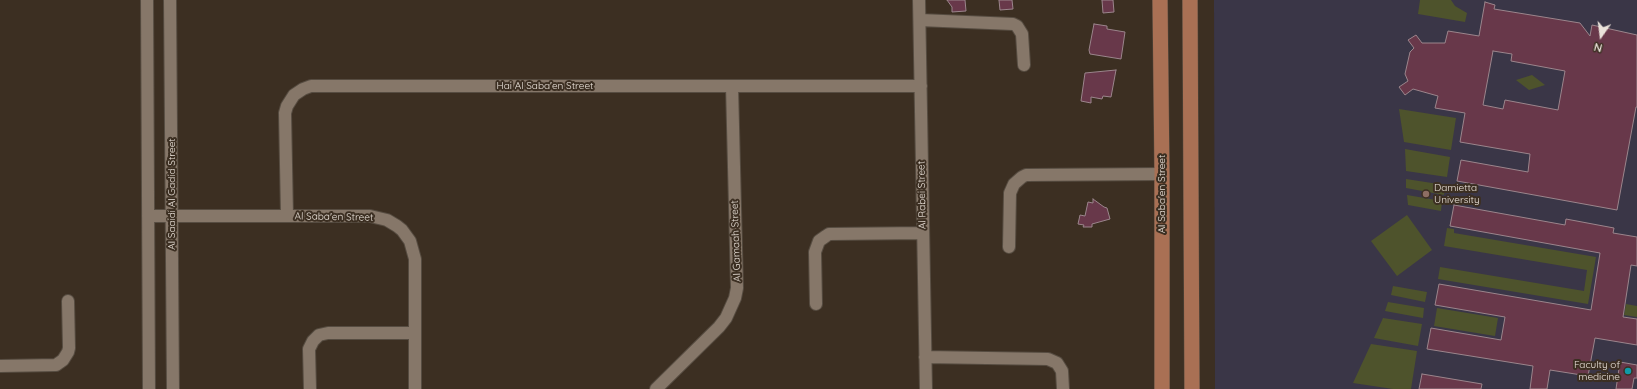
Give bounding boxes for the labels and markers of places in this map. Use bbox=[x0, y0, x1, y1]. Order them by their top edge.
place label: Damietta University bbox=[1434, 182, 1480, 206]
marker: Damietta University bbox=[1421, 189, 1431, 199]
place label: Faculty of medicine bbox=[1574, 359, 1620, 382]
marker: Faculty of medicine bbox=[1623, 366, 1633, 376]

